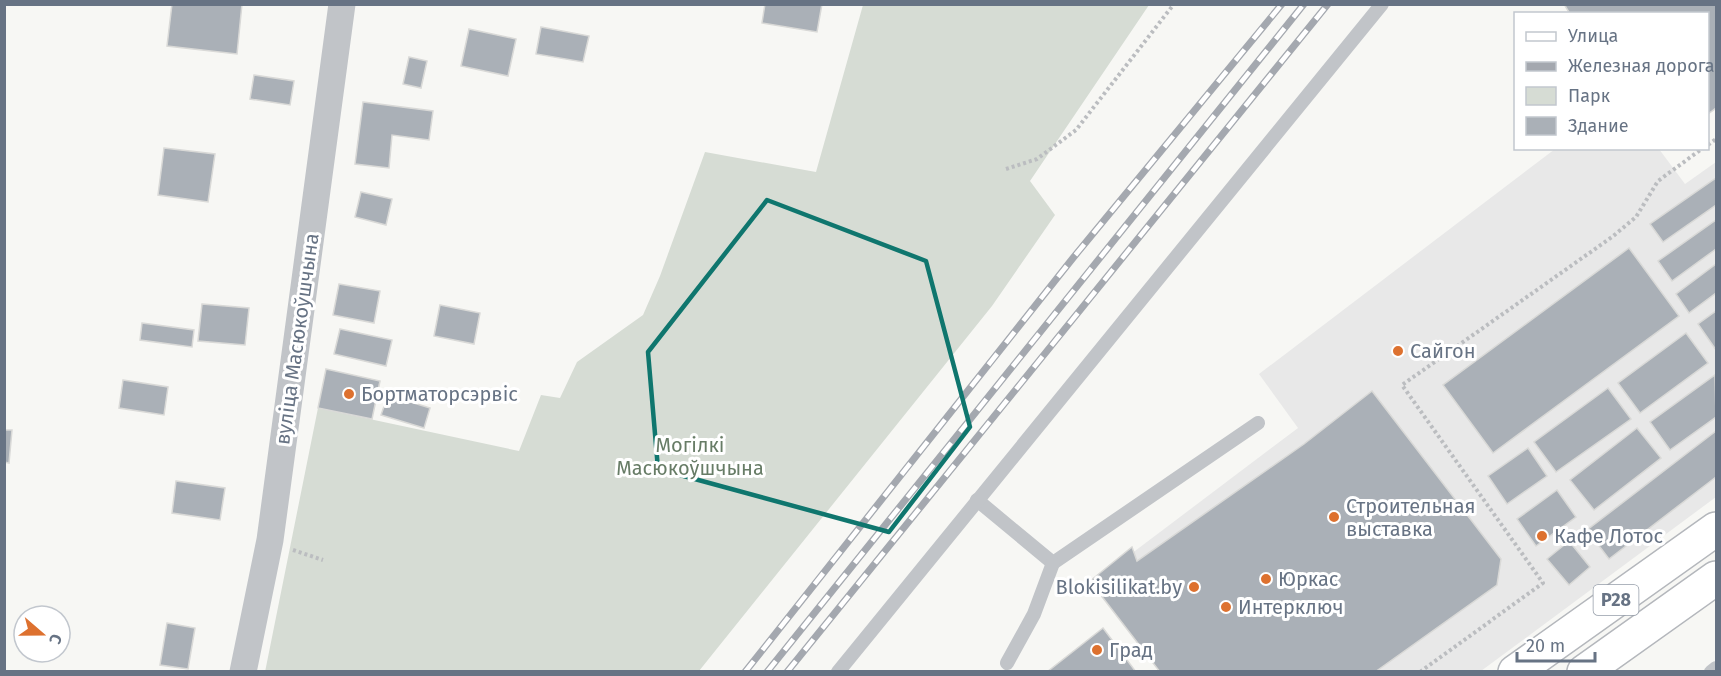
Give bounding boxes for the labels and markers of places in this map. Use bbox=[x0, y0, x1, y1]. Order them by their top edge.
place label: Сайгон bbox=[1410, 339, 1476, 363]
marker: Сайгон bbox=[1391, 344, 1405, 358]
place label: Бортматорсэрвіс bbox=[361, 382, 518, 406]
marker: Бортматорсэрвіс bbox=[342, 387, 356, 401]
place label: Строительная выставка bbox=[1346, 494, 1476, 541]
marker: Строительная выставка bbox=[1327, 510, 1341, 524]
place label: Кафе Лотос bbox=[1554, 524, 1663, 548]
marker: Кафе Лотос bbox=[1535, 529, 1549, 543]
place label: Юркас bbox=[1278, 567, 1338, 591]
marker: Юркас bbox=[1259, 572, 1273, 586]
place label: Blokisilikat.by bbox=[1055, 575, 1182, 599]
marker: Blokisilikat.by bbox=[1187, 580, 1201, 594]
place label: Интерключ bbox=[1238, 595, 1343, 619]
marker: Интерключ bbox=[1219, 600, 1233, 614]
place label: Град bbox=[1109, 638, 1153, 662]
marker: Град bbox=[1090, 643, 1104, 657]

